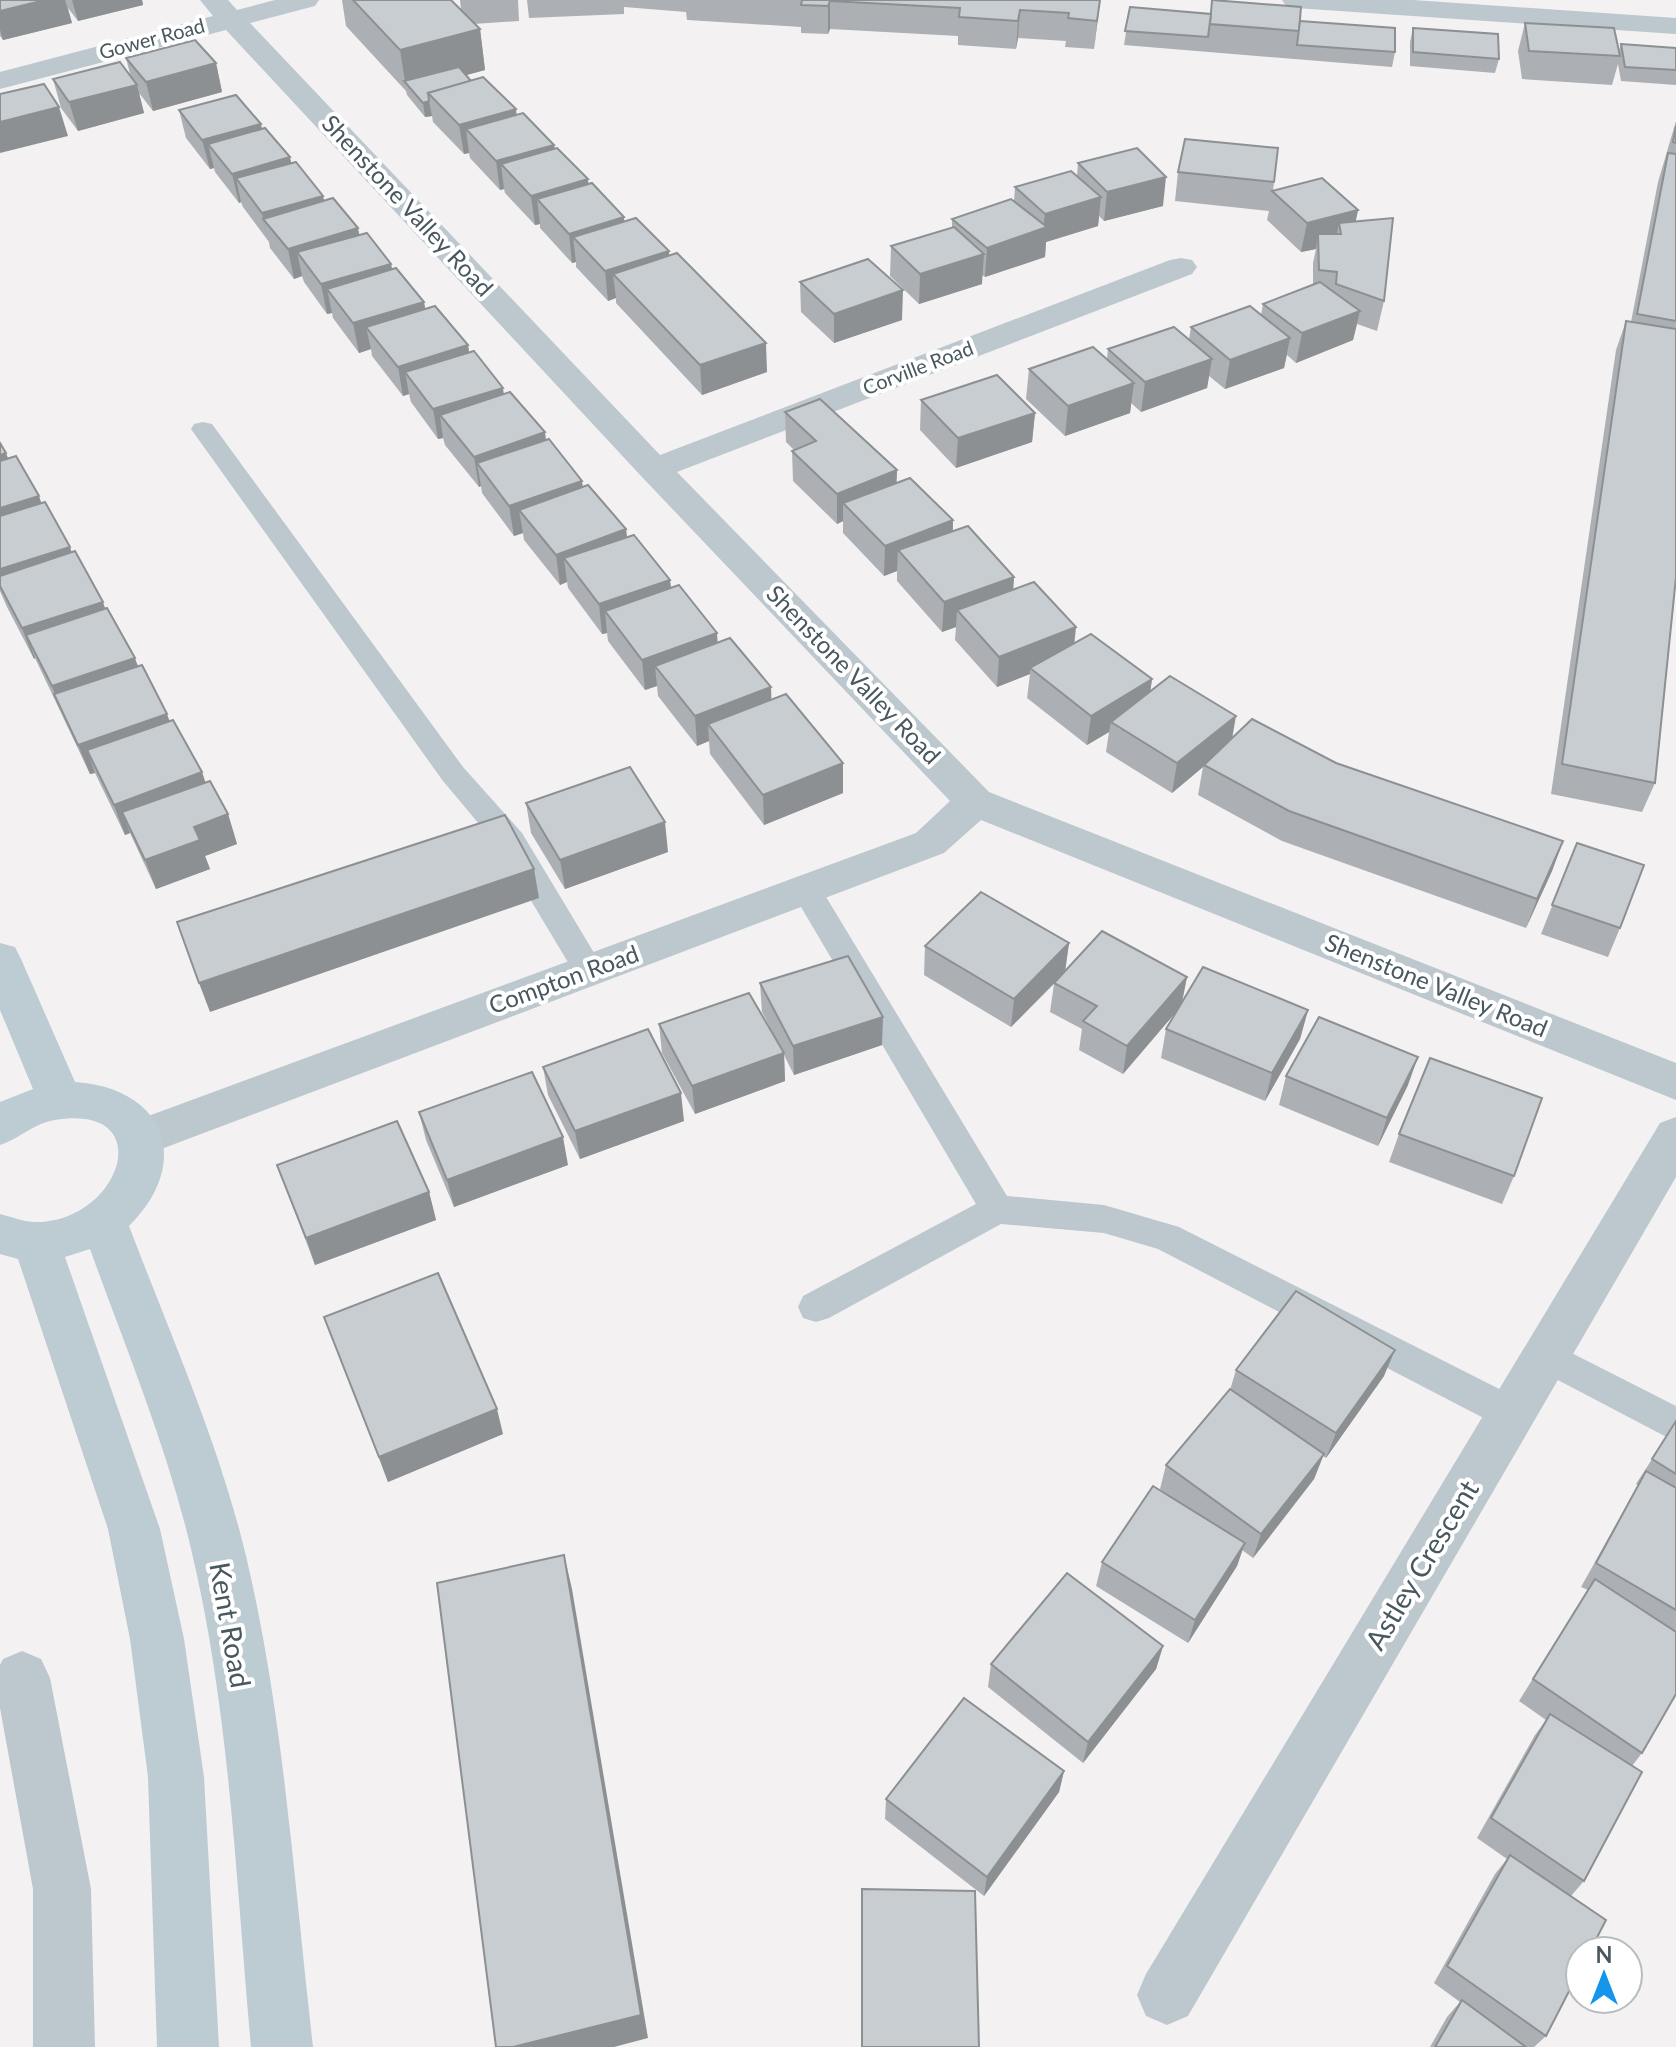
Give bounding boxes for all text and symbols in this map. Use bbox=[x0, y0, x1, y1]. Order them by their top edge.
street label: Gower Road bbox=[96, 12, 207, 64]
street label: Shenstone Valley Road bbox=[317, 108, 500, 302]
street label: Corville Road bbox=[859, 335, 976, 399]
street label: Shenstone Valley Road bbox=[761, 578, 947, 769]
street label: Shenstone Valley Road bbox=[1321, 927, 1552, 1043]
street label: Compton Road bbox=[485, 938, 642, 1019]
street label: Astley Crescent bbox=[1357, 1474, 1485, 1655]
street label: Kent Road bbox=[203, 1559, 259, 1690]
north arrow bbox=[1564, 1935, 1644, 2015]
text: N bbox=[1596, 1941, 1612, 1968]

